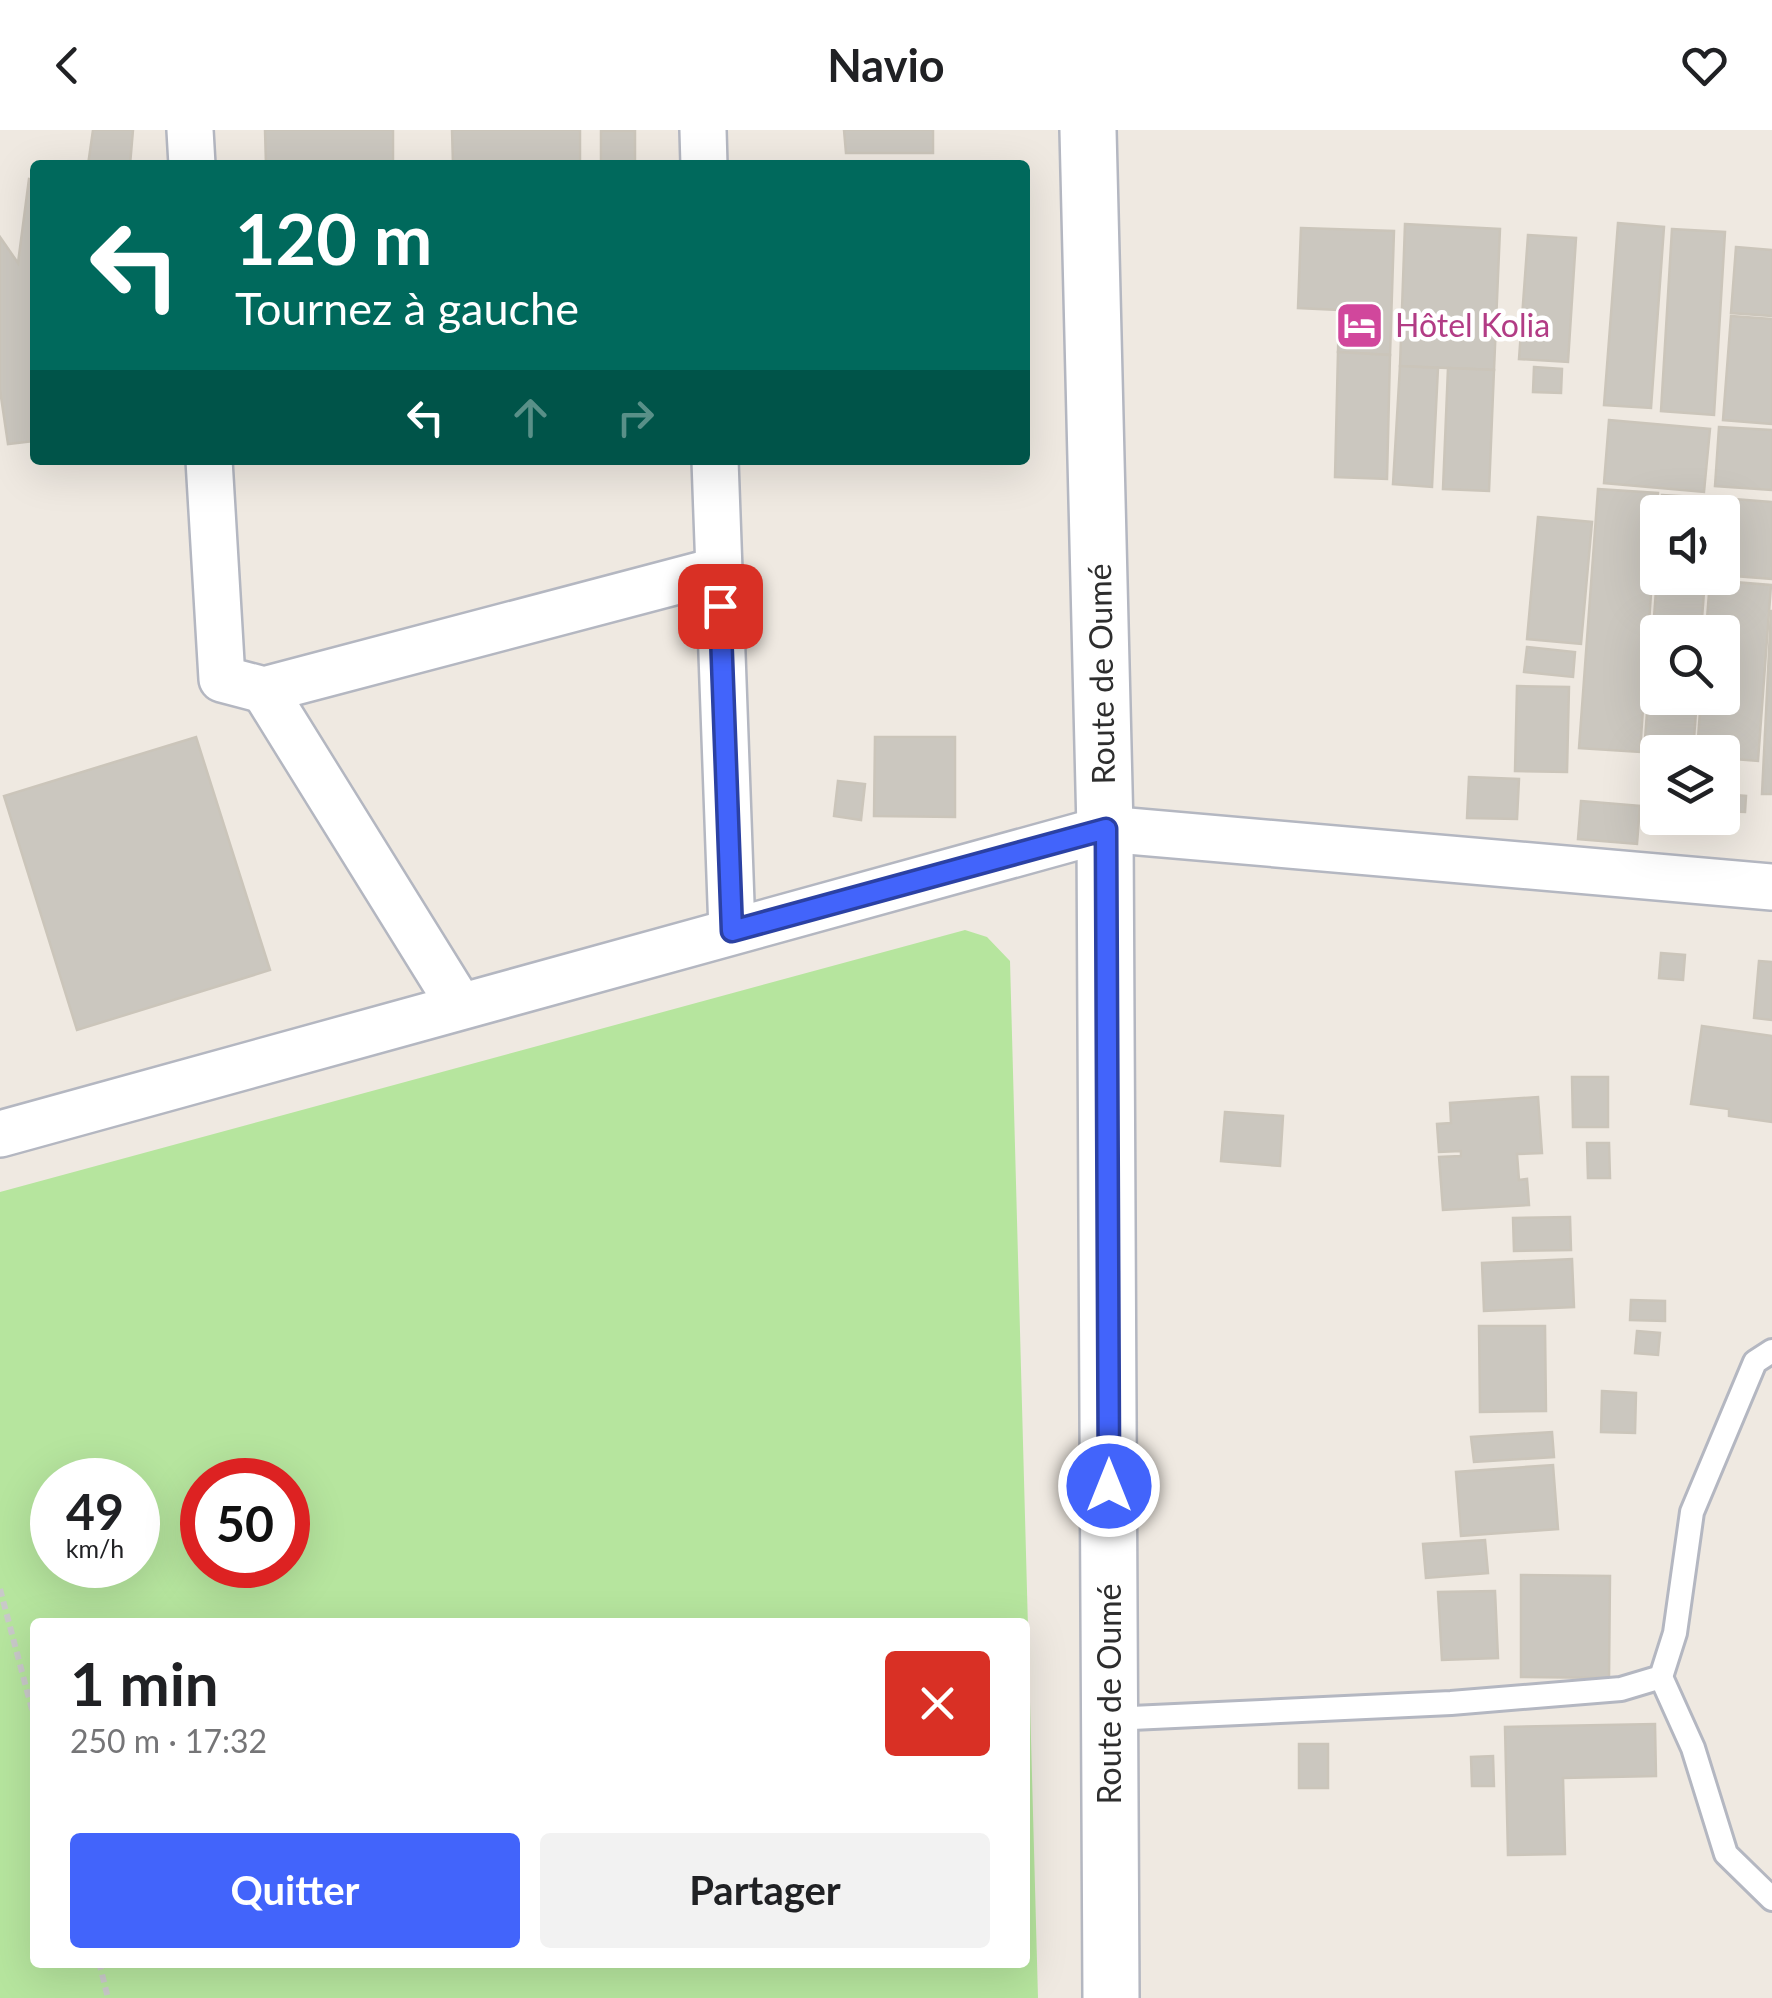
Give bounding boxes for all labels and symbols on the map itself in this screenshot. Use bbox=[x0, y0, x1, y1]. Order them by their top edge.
hotel icon: Hôtel Kolia bbox=[1334, 300, 1386, 352]
place label: Hôtel Kolia bbox=[1395, 305, 1550, 344]
street label: Route de Oumé bbox=[1079, 563, 1122, 785]
pin bbox=[678, 564, 763, 649]
position arrow bbox=[1057, 1434, 1161, 1538]
speed limit sign: 50 bbox=[180, 1458, 310, 1588]
street label: Route de Oumé bbox=[1089, 1584, 1128, 1804]

